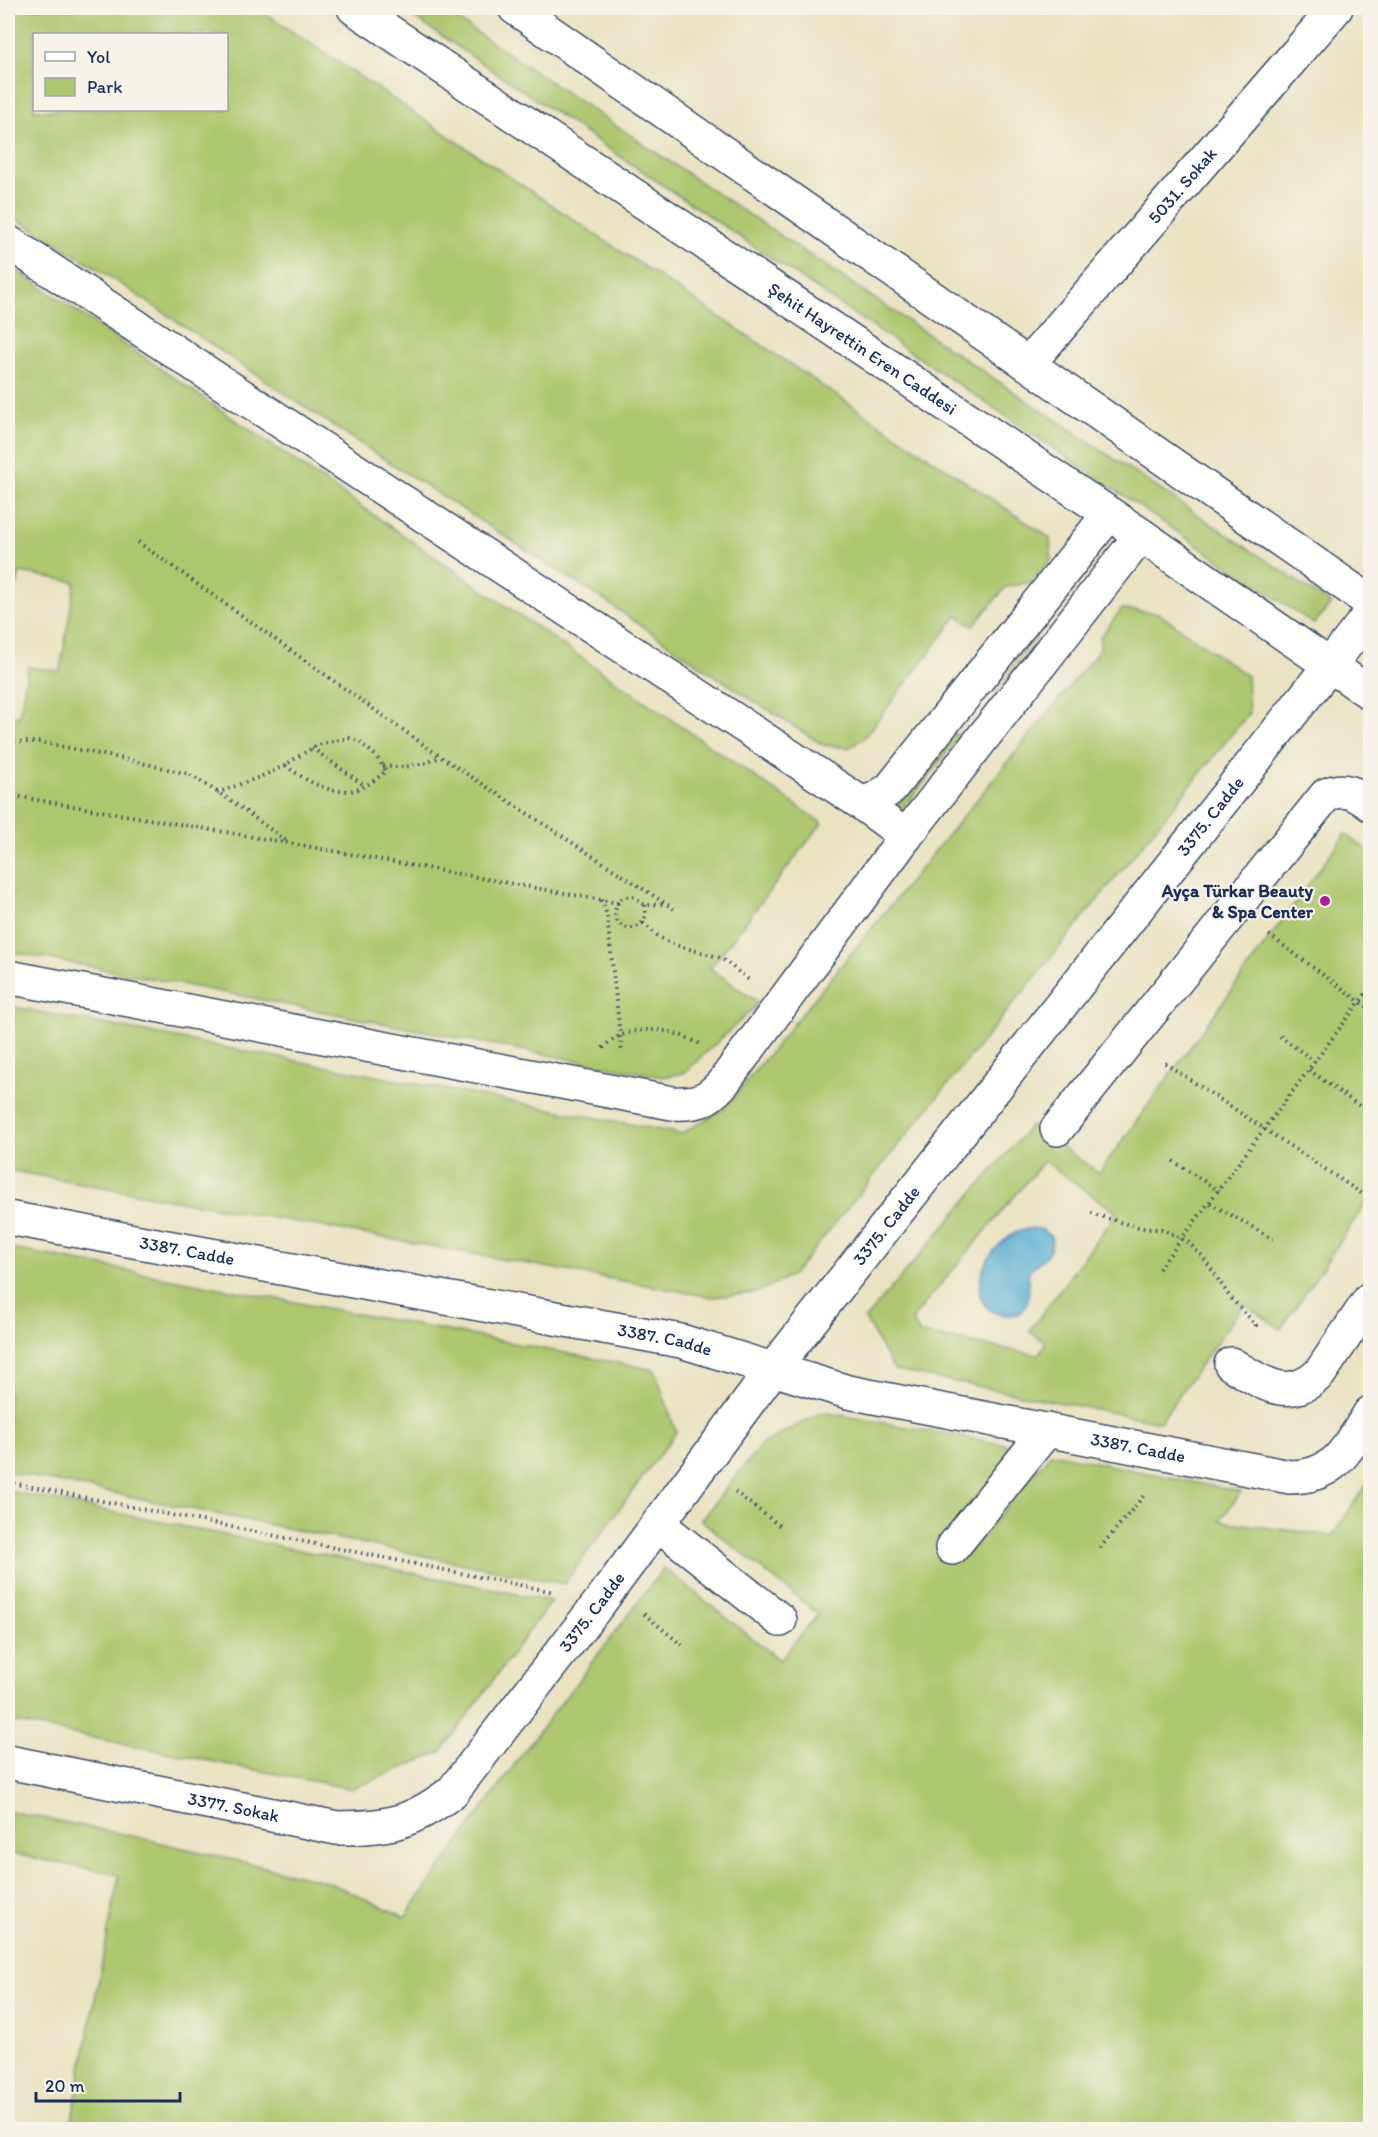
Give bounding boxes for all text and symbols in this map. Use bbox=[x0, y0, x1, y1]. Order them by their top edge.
legend bbox=[33, 33, 228, 111]
text: Yol bbox=[87, 46, 110, 68]
text: Park bbox=[87, 76, 122, 98]
street label: 5031. Sokak bbox=[1143, 143, 1221, 228]
street label: Şehit Hayrettin Eren Caddesi bbox=[764, 277, 961, 420]
street label: 3375. Cadde bbox=[1172, 772, 1249, 861]
place label: Ayça Türkar Beauty & Spa Center bbox=[1161, 880, 1314, 923]
marker: Ayça Türkar Beauty & Spa Center bbox=[1318, 894, 1332, 908]
street label: 3375. Cadde bbox=[848, 1181, 925, 1270]
street label: 3387. Cadde bbox=[138, 1231, 236, 1270]
street label: 3387. Cadde bbox=[616, 1319, 715, 1361]
street label: 3387. Cadde bbox=[1089, 1428, 1187, 1468]
street label: 3375. Cadde bbox=[554, 1567, 630, 1657]
street label: 3377. Sokak bbox=[186, 1787, 281, 1827]
scale bar bbox=[36, 2065, 180, 2103]
text: 20 m bbox=[45, 2075, 85, 2097]

